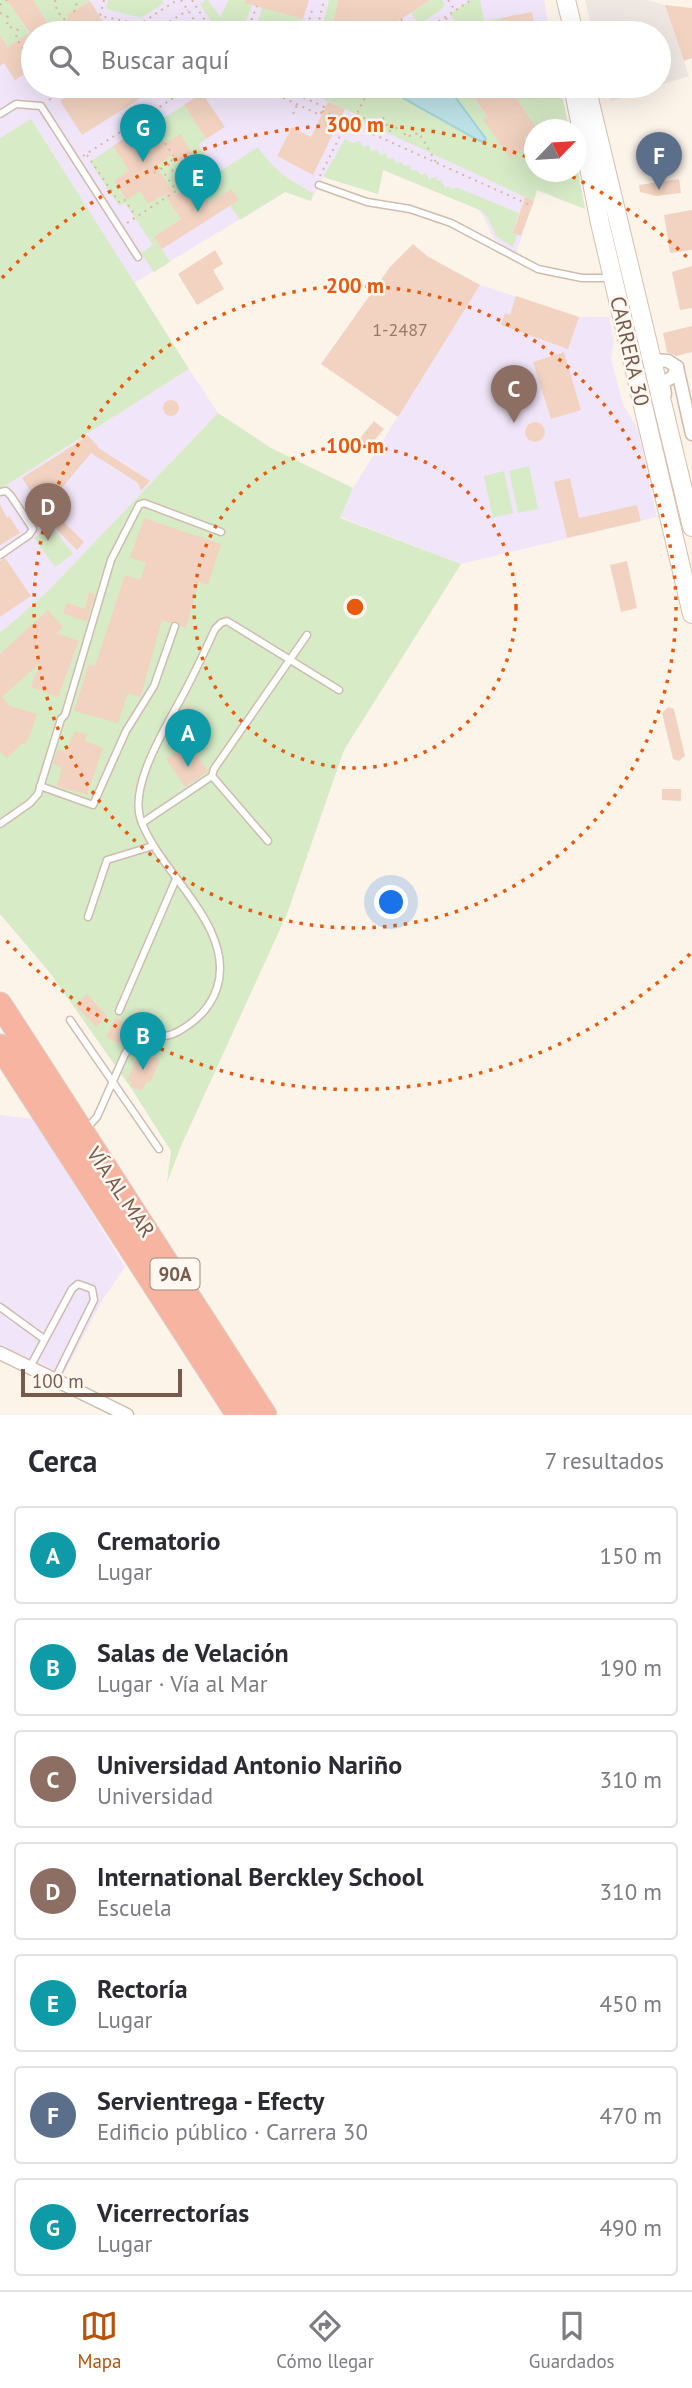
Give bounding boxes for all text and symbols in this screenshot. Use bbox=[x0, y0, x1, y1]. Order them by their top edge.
search box bbox=[21, 21, 671, 98]
icon: search bbox=[45, 41, 83, 79]
text: Buscar aquí bbox=[101, 43, 229, 76]
pin: G bbox=[120, 104, 166, 162]
text: 300 m bbox=[326, 111, 384, 138]
north arrow bbox=[524, 119, 587, 182]
pin: F bbox=[636, 132, 682, 190]
pin: E bbox=[175, 154, 221, 212]
text: 200 m bbox=[326, 272, 384, 299]
street label: CARRERA 30 bbox=[604, 293, 656, 409]
house number: 1-2487 bbox=[372, 318, 428, 341]
pin: C bbox=[491, 365, 537, 423]
text: 100 m bbox=[326, 432, 384, 459]
pin: D bbox=[25, 483, 71, 541]
centre of rings bbox=[343, 595, 367, 619]
pin: A bbox=[165, 709, 211, 767]
your location bbox=[374, 885, 408, 919]
pin: B bbox=[120, 1012, 166, 1070]
street label: VÍA AL MAR bbox=[80, 1141, 161, 1243]
road number: 90A bbox=[150, 1258, 200, 1290]
scale bar bbox=[21, 1366, 182, 1398]
text: 100 m bbox=[32, 1369, 84, 1393]
text: Cerca bbox=[28, 1441, 97, 1480]
text: 7 resultados bbox=[545, 1446, 664, 1475]
text: Crematorio bbox=[97, 1524, 220, 1557]
text: A bbox=[46, 1541, 60, 1570]
text: 150 m bbox=[600, 1541, 662, 1570]
text: Lugar bbox=[97, 1557, 152, 1586]
text: Salas de Velación bbox=[97, 1636, 289, 1669]
text: B bbox=[46, 1653, 60, 1682]
text: 190 m bbox=[600, 1653, 662, 1682]
text: Lugar · Vía al Mar bbox=[97, 1669, 268, 1698]
text: Universidad Antonio Nariño bbox=[97, 1748, 402, 1781]
text: C bbox=[47, 1765, 59, 1794]
text: 310 m bbox=[600, 1765, 662, 1794]
text: Universidad bbox=[97, 1781, 213, 1810]
text: International Berckley School bbox=[97, 1860, 423, 1893]
text: D bbox=[46, 1877, 60, 1906]
text: 310 m bbox=[600, 1877, 662, 1906]
text: Escuela bbox=[97, 1893, 172, 1922]
text: Rectoría bbox=[97, 1972, 188, 2005]
text: E bbox=[47, 1989, 59, 2018]
text: 450 m bbox=[600, 1989, 662, 2018]
text: Lugar bbox=[97, 2005, 152, 2034]
text: Servientrega - Efecty bbox=[97, 2084, 324, 2117]
text: F bbox=[47, 2101, 59, 2130]
text: 470 m bbox=[600, 2101, 662, 2130]
text: Edificio público · Carrera 30 bbox=[97, 2117, 368, 2146]
text: Vicerrectorías bbox=[97, 2196, 249, 2229]
text: G bbox=[46, 2213, 60, 2242]
text: 490 m bbox=[600, 2213, 662, 2242]
text: Lugar bbox=[97, 2229, 152, 2258]
tab: Mapa bbox=[77, 2307, 122, 2373]
tab: Cómo llegar bbox=[276, 2307, 374, 2373]
tab: Guardados bbox=[529, 2307, 615, 2373]

